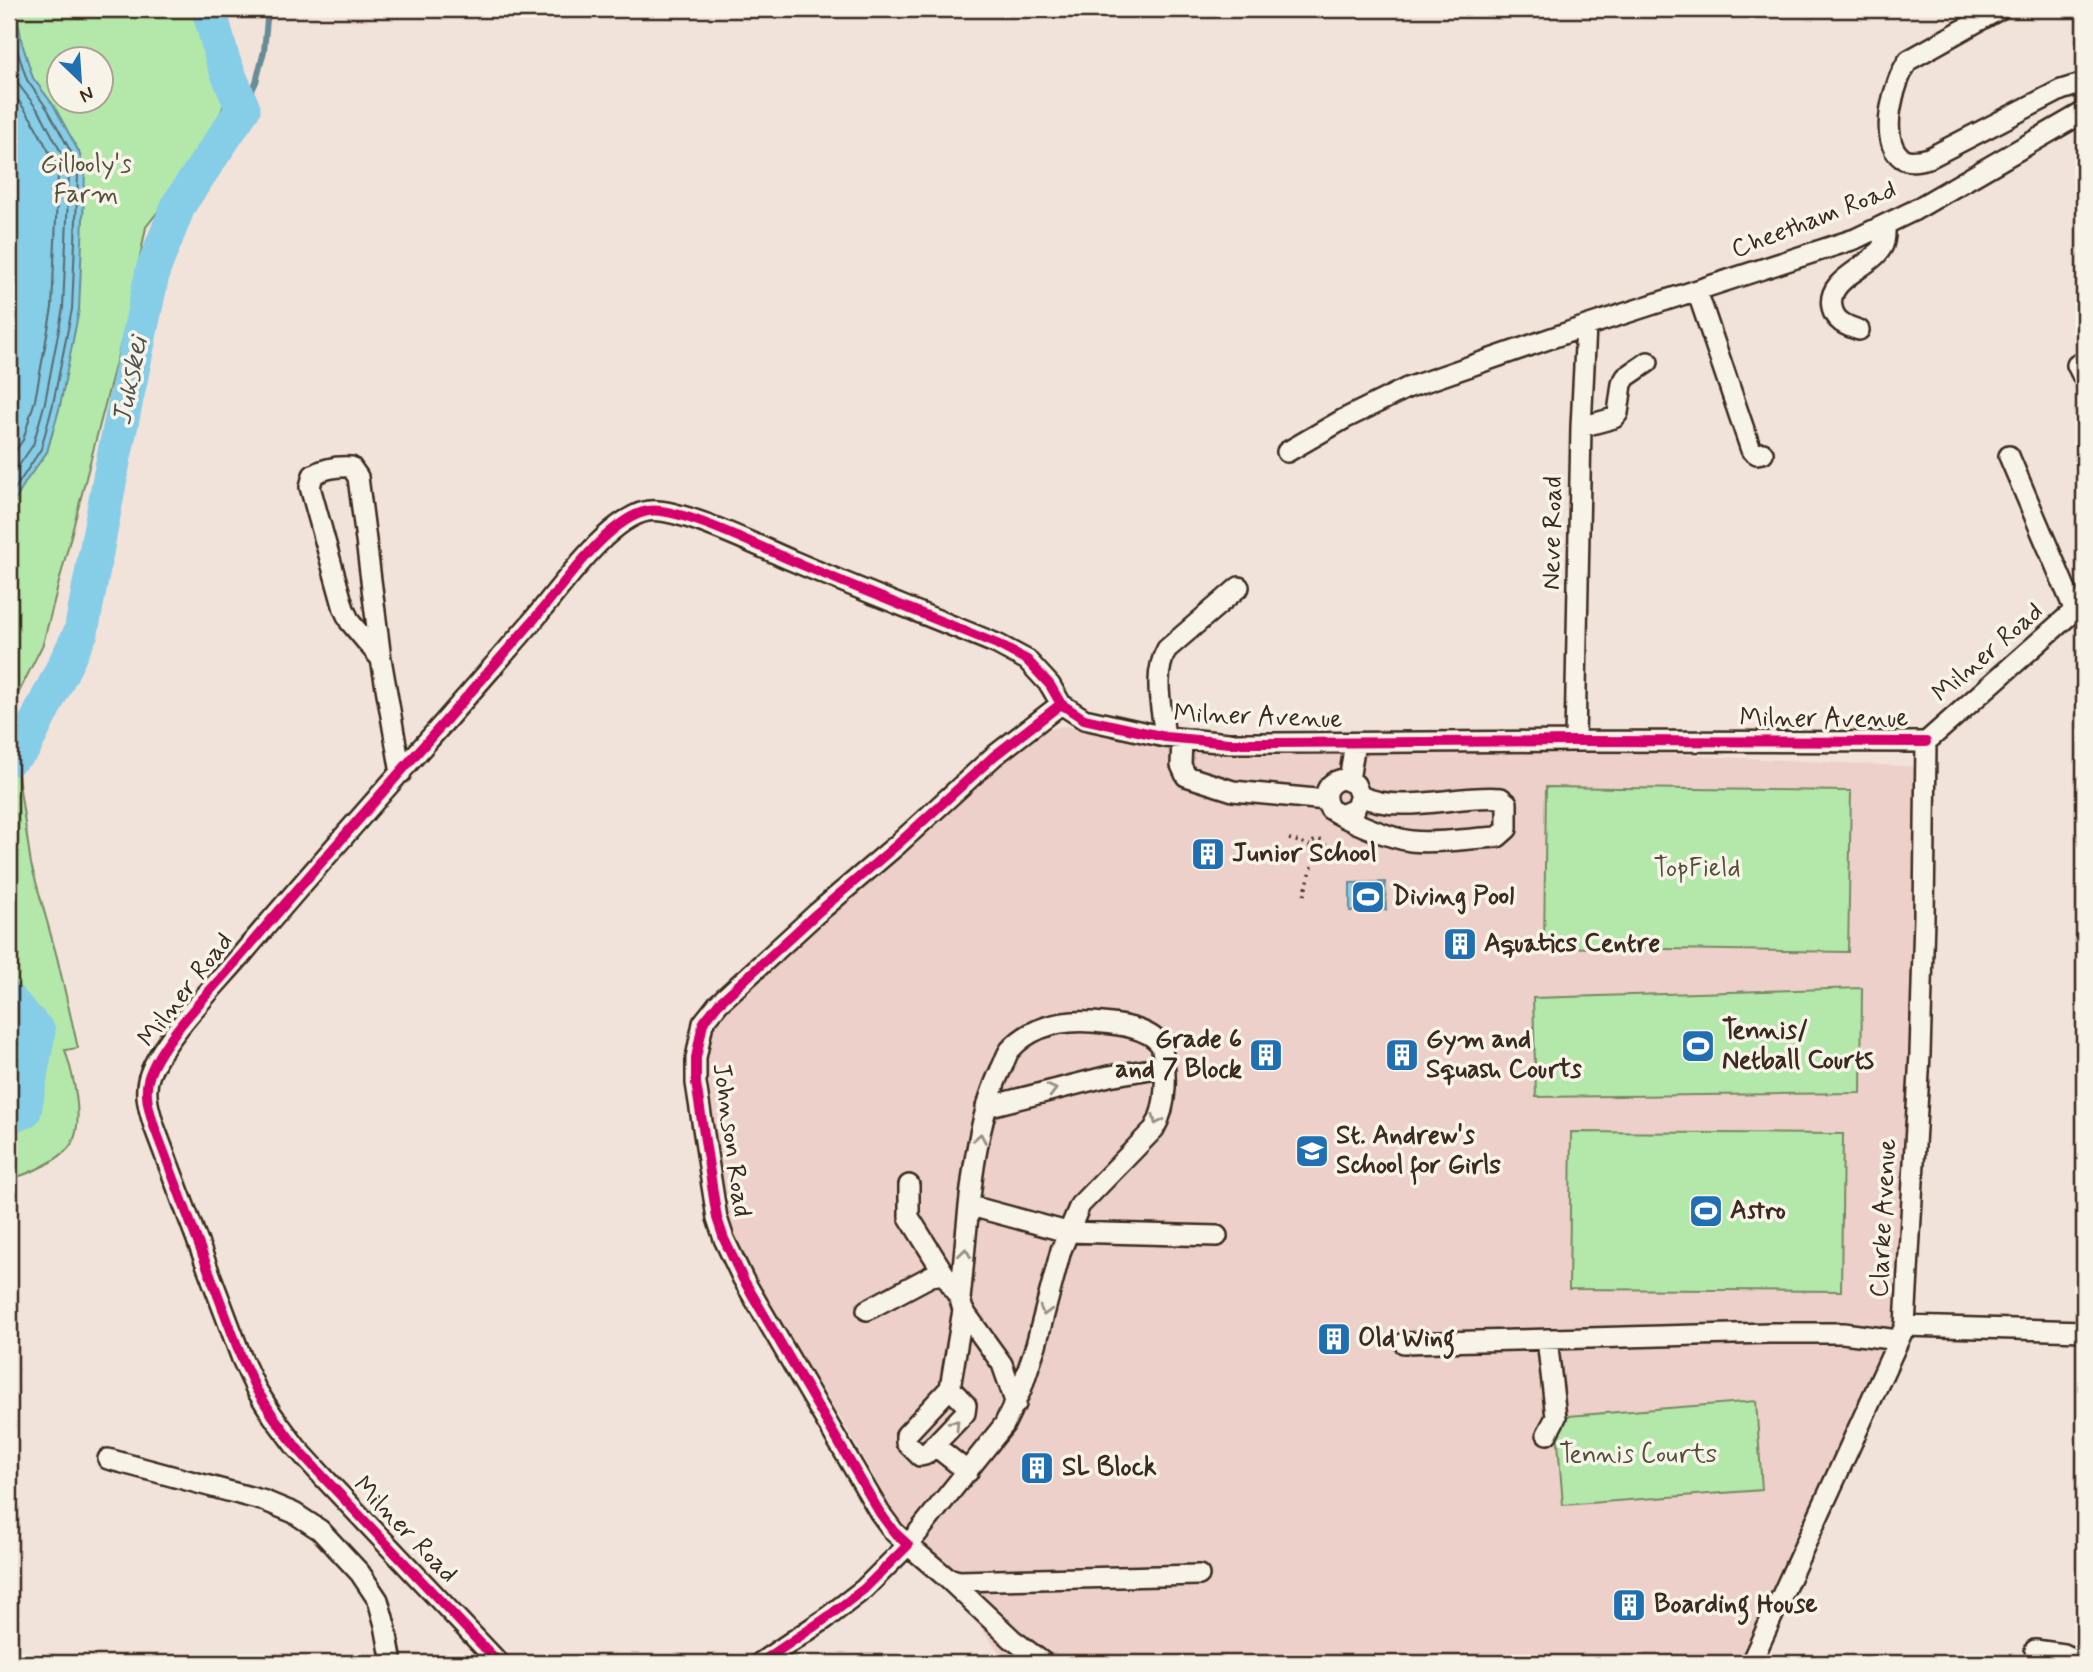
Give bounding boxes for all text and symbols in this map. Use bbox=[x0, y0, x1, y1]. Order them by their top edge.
north arrow bbox=[46, 46, 116, 116]
text: N bbox=[76, 80, 98, 108]
park label: Gillooly's Farm bbox=[40, 148, 132, 212]
street label: Cheetham Road bbox=[1727, 173, 1901, 267]
water label: Jukskei bbox=[104, 331, 158, 428]
street label: Neve Road bbox=[1535, 476, 1571, 590]
street label: Milner Road bbox=[1925, 595, 2051, 711]
street label: Milner Avenue bbox=[1173, 697, 1343, 737]
street label: Milner Avenue bbox=[1739, 702, 1909, 736]
building icon: Junior School bbox=[1189, 835, 1227, 873]
place label: Junior School bbox=[1232, 837, 1377, 871]
park label: TopField bbox=[1653, 852, 1741, 886]
sports icon: Diving Pool bbox=[1349, 878, 1387, 916]
place label: Diving Pool bbox=[1392, 880, 1514, 915]
building icon: Aquatics Centre bbox=[1441, 925, 1479, 963]
street label: Milner Road bbox=[131, 926, 241, 1054]
place label: Aquatics Centre bbox=[1484, 927, 1660, 961]
place label: Tennis/ Netball Courts bbox=[1722, 1014, 1874, 1078]
place label: Grade 6 and 7 Block bbox=[1115, 1023, 1242, 1087]
place label: Gym and Squash Courts bbox=[1426, 1023, 1582, 1087]
sports icon: Tennis/ Netball Courts bbox=[1679, 1027, 1717, 1065]
building icon: Grade 6 and 7 Block bbox=[1247, 1036, 1285, 1074]
building icon: Gym and Squash Courts bbox=[1383, 1036, 1421, 1074]
street label: Johnson Road bbox=[703, 1061, 759, 1219]
one-way arrow bbox=[1046, 1084, 1058, 1098]
one-way arrow bbox=[1151, 1113, 1165, 1125]
place label: St. Andrew's School for Girls bbox=[1336, 1119, 1501, 1185]
one-way arrow bbox=[972, 1132, 987, 1144]
school or university icon: St. Andrew's School for Girls bbox=[1293, 1132, 1331, 1170]
street label: Clarke Avenue bbox=[1863, 1138, 1905, 1298]
sports icon: Astro bbox=[1687, 1192, 1725, 1230]
place label: Astro bbox=[1730, 1194, 1786, 1228]
one-way arrow bbox=[958, 1247, 973, 1259]
one-way arrow bbox=[1039, 1305, 1053, 1317]
building icon: Old Wing bbox=[1315, 1320, 1353, 1358]
place label: Old Wing bbox=[1358, 1322, 1455, 1359]
one-way arrow bbox=[946, 1419, 959, 1432]
park label: Tennis Courts bbox=[1559, 1438, 1717, 1472]
building icon: SL Block bbox=[1018, 1449, 1056, 1487]
place label: SL Block bbox=[1062, 1451, 1157, 1485]
street label: Milner Road bbox=[345, 1469, 465, 1591]
building icon: Boarding House bbox=[1610, 1586, 1648, 1624]
place label: Boarding House bbox=[1654, 1588, 1818, 1625]

